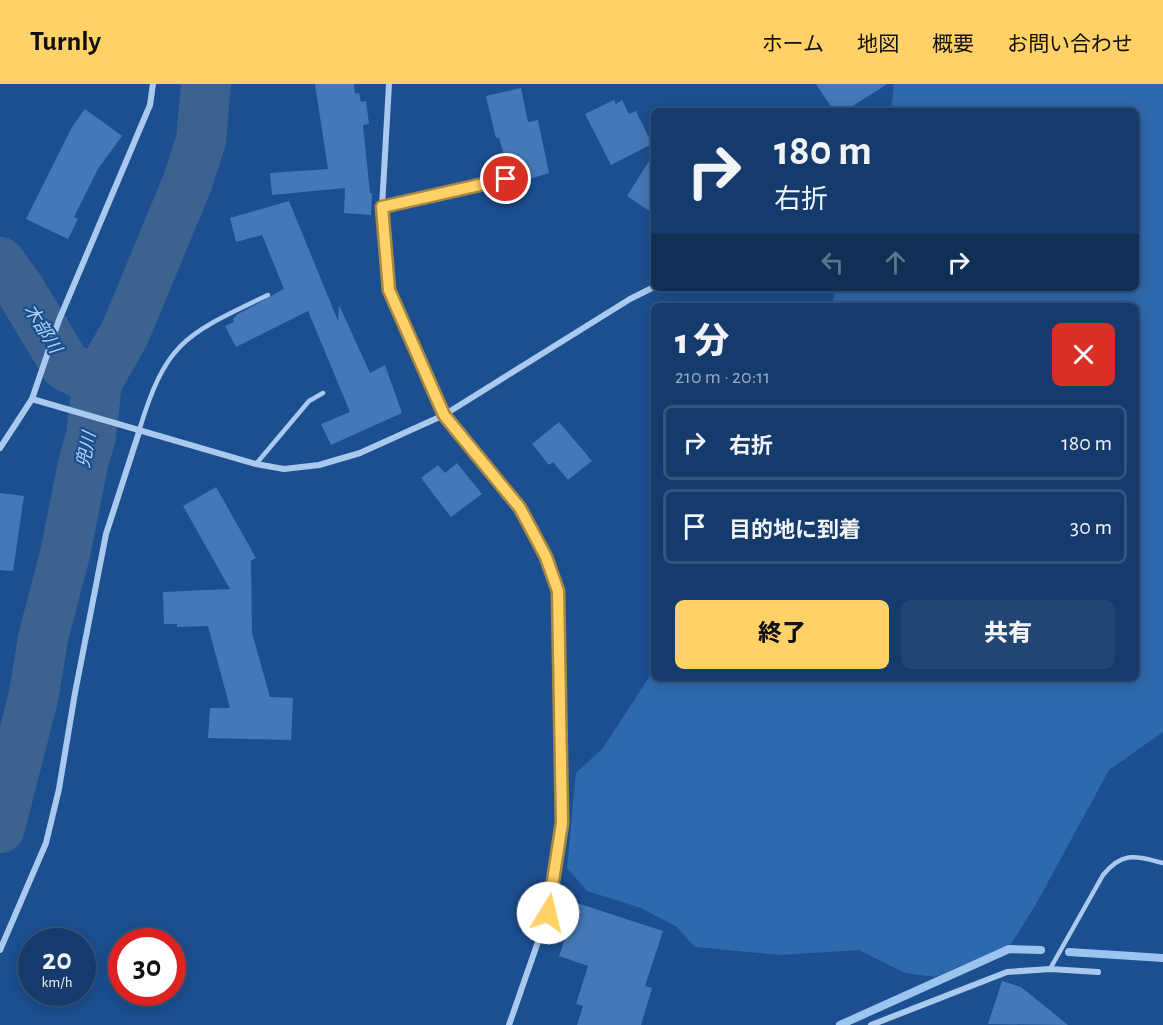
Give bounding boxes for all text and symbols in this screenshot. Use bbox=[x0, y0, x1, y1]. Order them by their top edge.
text: Turnly bbox=[30, 28, 101, 56]
text: ホーム bbox=[762, 34, 824, 55]
text: 地図 bbox=[857, 34, 899, 55]
text: 概要 bbox=[932, 34, 974, 55]
text: お問い合わせ bbox=[1007, 34, 1133, 55]
text: 180 m bbox=[774, 130, 872, 172]
icon: right bbox=[675, 132, 753, 210]
pin bbox=[480, 153, 531, 204]
icon: arrive bbox=[489, 162, 522, 195]
text: 右折 bbox=[774, 186, 828, 213]
icon: left bbox=[816, 246, 849, 279]
icon: ahead bbox=[879, 246, 912, 279]
icon: right bbox=[942, 246, 975, 279]
water label: 木部川 bbox=[20, 300, 67, 358]
button: close bbox=[1052, 323, 1115, 386]
text: 1 分 bbox=[675, 324, 729, 360]
text: 210 m · 20:11 bbox=[675, 367, 770, 387]
icon: right bbox=[678, 426, 711, 459]
water label: 兜川 bbox=[73, 428, 100, 469]
text: 180 m bbox=[1061, 432, 1112, 454]
text: 右折 bbox=[729, 435, 773, 457]
icon: arrive bbox=[678, 510, 711, 543]
text: 30 m bbox=[1070, 516, 1112, 538]
text: 目的地に到着 bbox=[729, 519, 861, 541]
button: 終了 bbox=[675, 600, 889, 669]
button: 共有 bbox=[901, 600, 1115, 669]
position arrow bbox=[516, 881, 580, 945]
speed limit sign: 30 bbox=[108, 928, 186, 1006]
text: 20 bbox=[42, 945, 72, 975]
text: km/h bbox=[42, 975, 72, 990]

